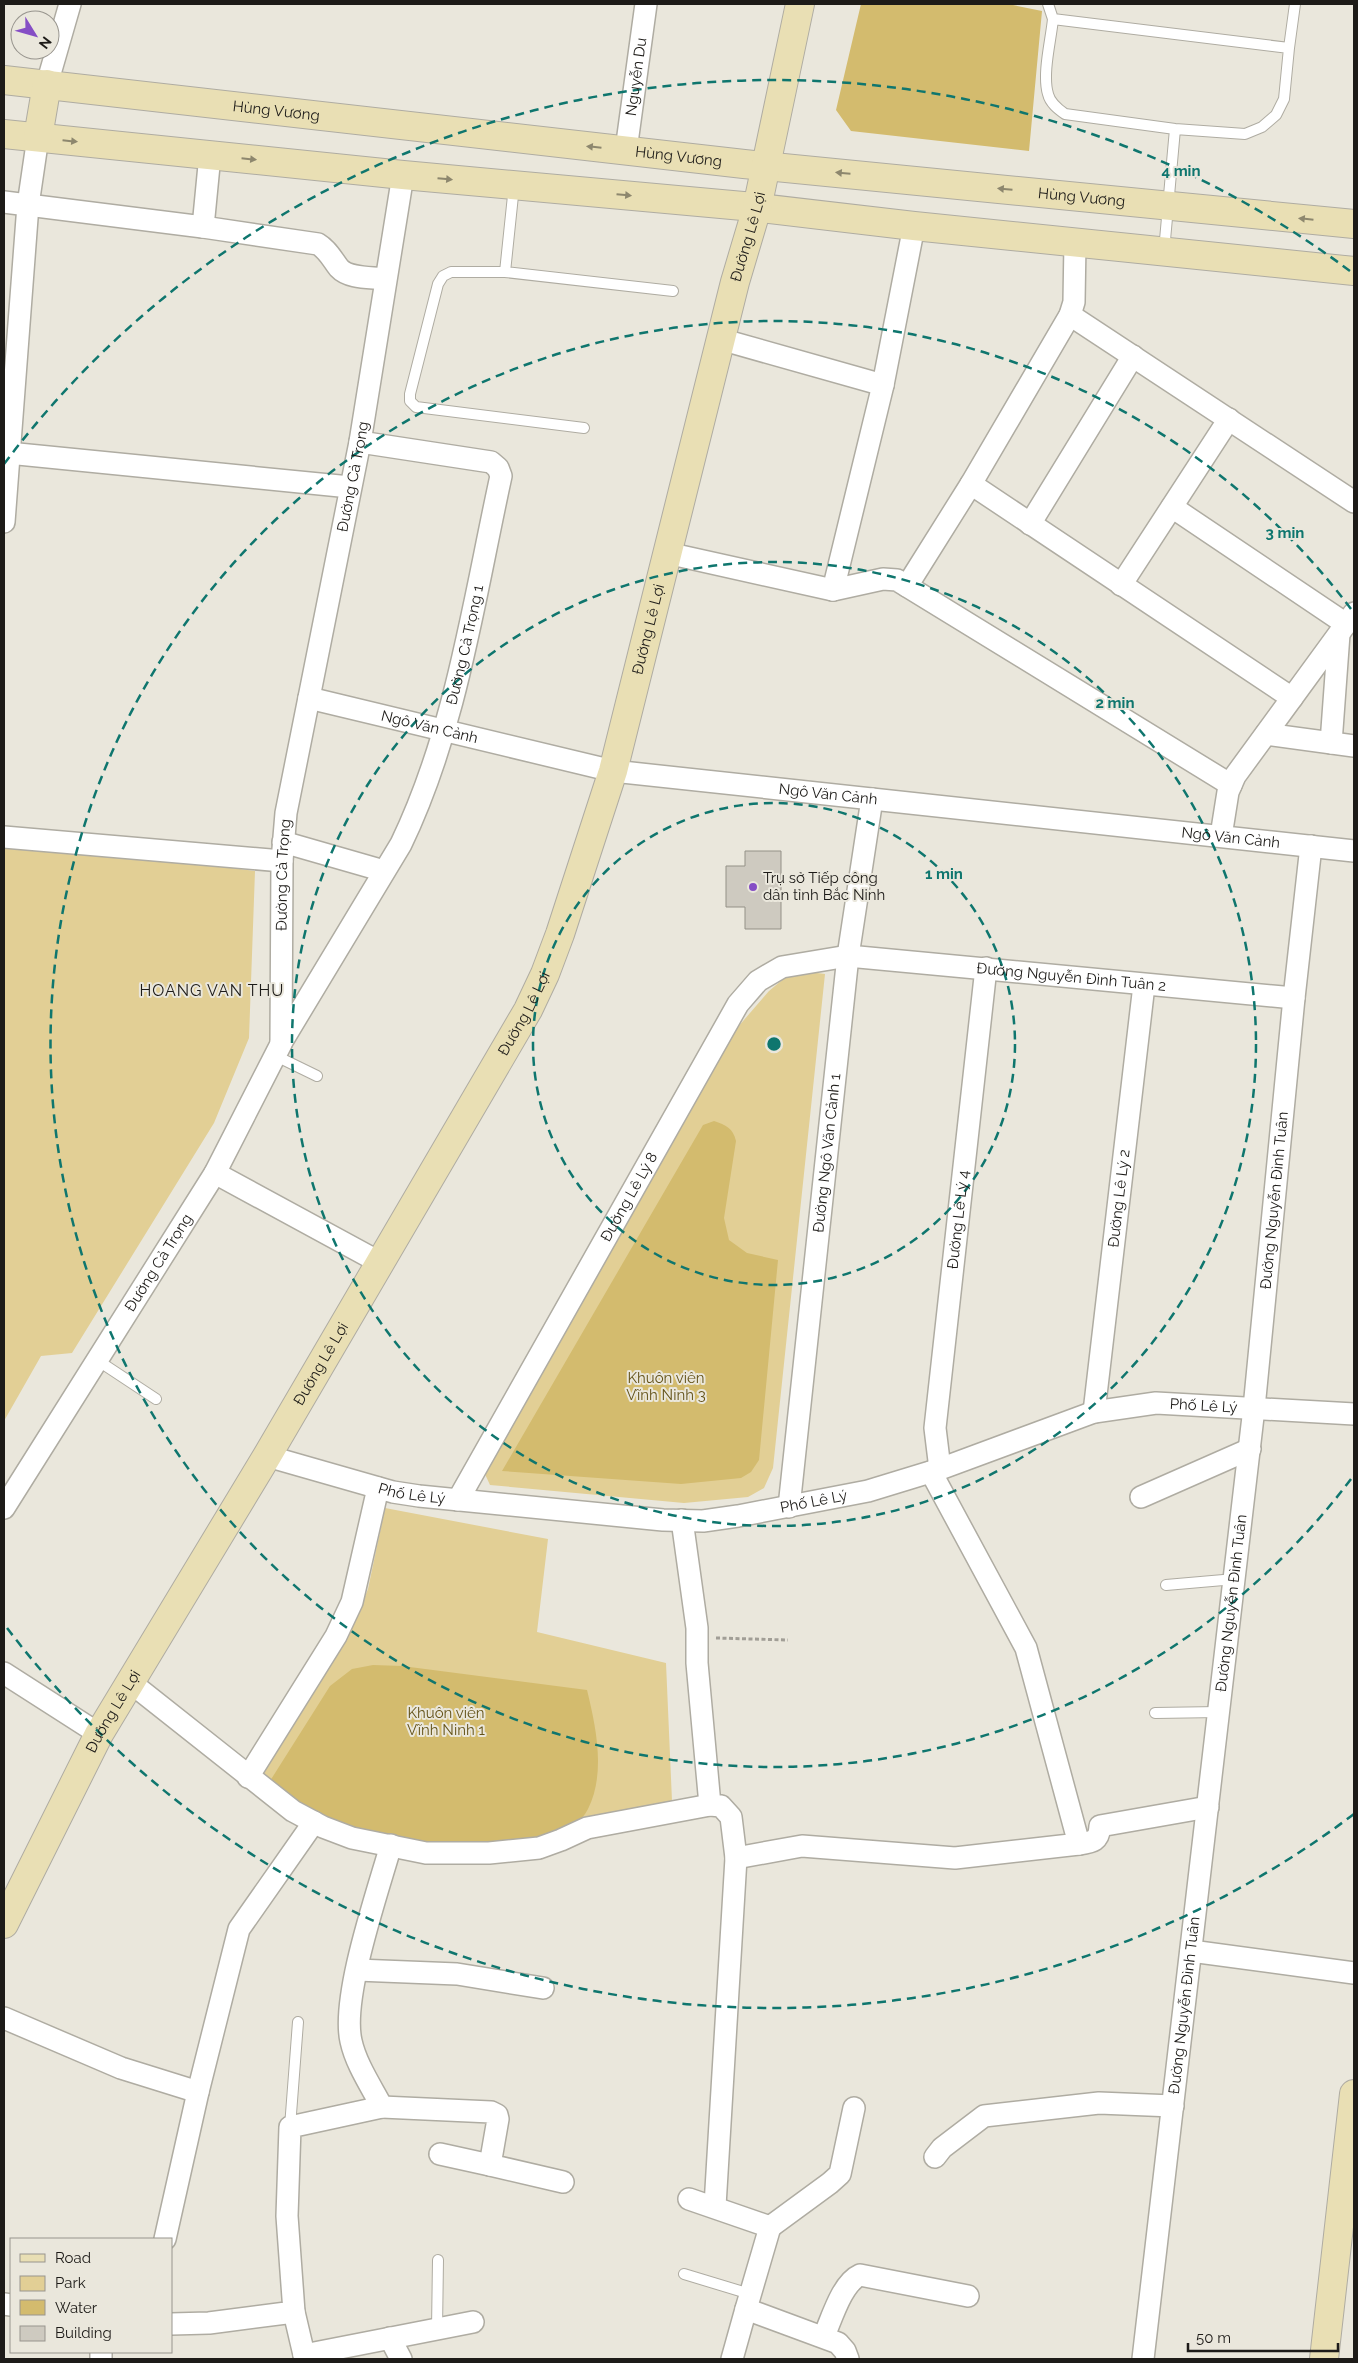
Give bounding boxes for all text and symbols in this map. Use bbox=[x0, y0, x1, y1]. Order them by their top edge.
north arrow bbox=[10, 10, 60, 60]
text: N bbox=[36, 34, 55, 52]
street label: Nguyễn Du bbox=[622, 36, 650, 117]
street label: Hùng Vương bbox=[232, 97, 321, 125]
one-way arrow bbox=[62, 137, 78, 145]
one-way arrow bbox=[586, 143, 602, 151]
street label: Hùng Vương bbox=[634, 143, 723, 170]
one-way arrow bbox=[241, 155, 257, 163]
text: 4 min bbox=[1161, 162, 1201, 180]
one-way arrow bbox=[835, 169, 851, 177]
one-way arrow bbox=[437, 175, 453, 183]
street label: Hùng Vương bbox=[1037, 184, 1126, 210]
one-way arrow bbox=[996, 185, 1012, 193]
street label: Đường Lê Lợi bbox=[727, 190, 769, 284]
one-way arrow bbox=[617, 192, 633, 200]
one-way arrow bbox=[1297, 215, 1313, 223]
street label: Đường Cả Trọng bbox=[333, 420, 372, 533]
text: 3 min bbox=[1266, 524, 1304, 542]
street label: Đường Lê Lợi bbox=[628, 582, 668, 676]
street label: Đường Cả Trọng 1 bbox=[442, 583, 487, 707]
text: 2 min bbox=[1096, 694, 1134, 712]
street label: Ngô Văn Cảnh bbox=[379, 707, 480, 747]
street label: Ngô Văn Cảnh bbox=[778, 780, 878, 808]
street label: Đường Cả Trọng bbox=[273, 818, 294, 931]
street label: Ngô Văn Cảnh bbox=[1180, 823, 1281, 852]
text: 1 min bbox=[925, 865, 963, 883]
place label: Trụ sở Tiếp công dân tỉnh Bắc Ninh bbox=[763, 869, 885, 904]
marker: Trụ sở Tiếp công dân tỉnh Bắc Ninh bbox=[747, 881, 759, 893]
street label: Đường Nguyễn Đình Tuân 2 bbox=[976, 959, 1167, 995]
street label: Đường Lê Lợi bbox=[494, 969, 554, 1059]
district label: HOANG VAN THU bbox=[140, 981, 284, 1000]
centre of rings bbox=[765, 1035, 783, 1053]
street label: Đường Ngô Văn Cảnh 1 bbox=[809, 1072, 844, 1234]
street label: Đường Nguyễn Đình Tuân bbox=[1257, 1111, 1292, 1290]
street label: Đường Lê Lý 2 bbox=[1104, 1148, 1134, 1249]
street label: Đường Lê Lý 8 bbox=[597, 1149, 661, 1245]
street label: Đường Lê Lý 4 bbox=[944, 1169, 973, 1270]
street label: Đường Cả Trọng bbox=[121, 1210, 196, 1315]
street label: Đường Lê Lợi bbox=[290, 1319, 352, 1408]
park label: Khuôn viên Vĩnh Ninh 3 bbox=[626, 1369, 706, 1404]
street label: Phố Lê Lý bbox=[1169, 1395, 1238, 1417]
street label: Phố Lê Lý bbox=[376, 1479, 446, 1508]
street label: Phố Lê Lý bbox=[779, 1486, 849, 1517]
street label: Đường Nguyễn Đình Tuân bbox=[1212, 1513, 1251, 1693]
street label: Đường Lê Lợi bbox=[82, 1667, 144, 1756]
park label: Khuôn viên Vĩnh Ninh 1 bbox=[407, 1704, 486, 1739]
street label: Đường Nguyễn Đình Tuân bbox=[1165, 1916, 1204, 2095]
legend bbox=[10, 2238, 172, 2353]
text: Road bbox=[55, 2249, 91, 2267]
text: Park bbox=[55, 2274, 86, 2292]
text: Water bbox=[55, 2299, 98, 2317]
scale bar bbox=[1188, 2320, 1338, 2352]
text: Building bbox=[55, 2324, 112, 2342]
text: 50 m bbox=[1196, 2329, 1231, 2347]

